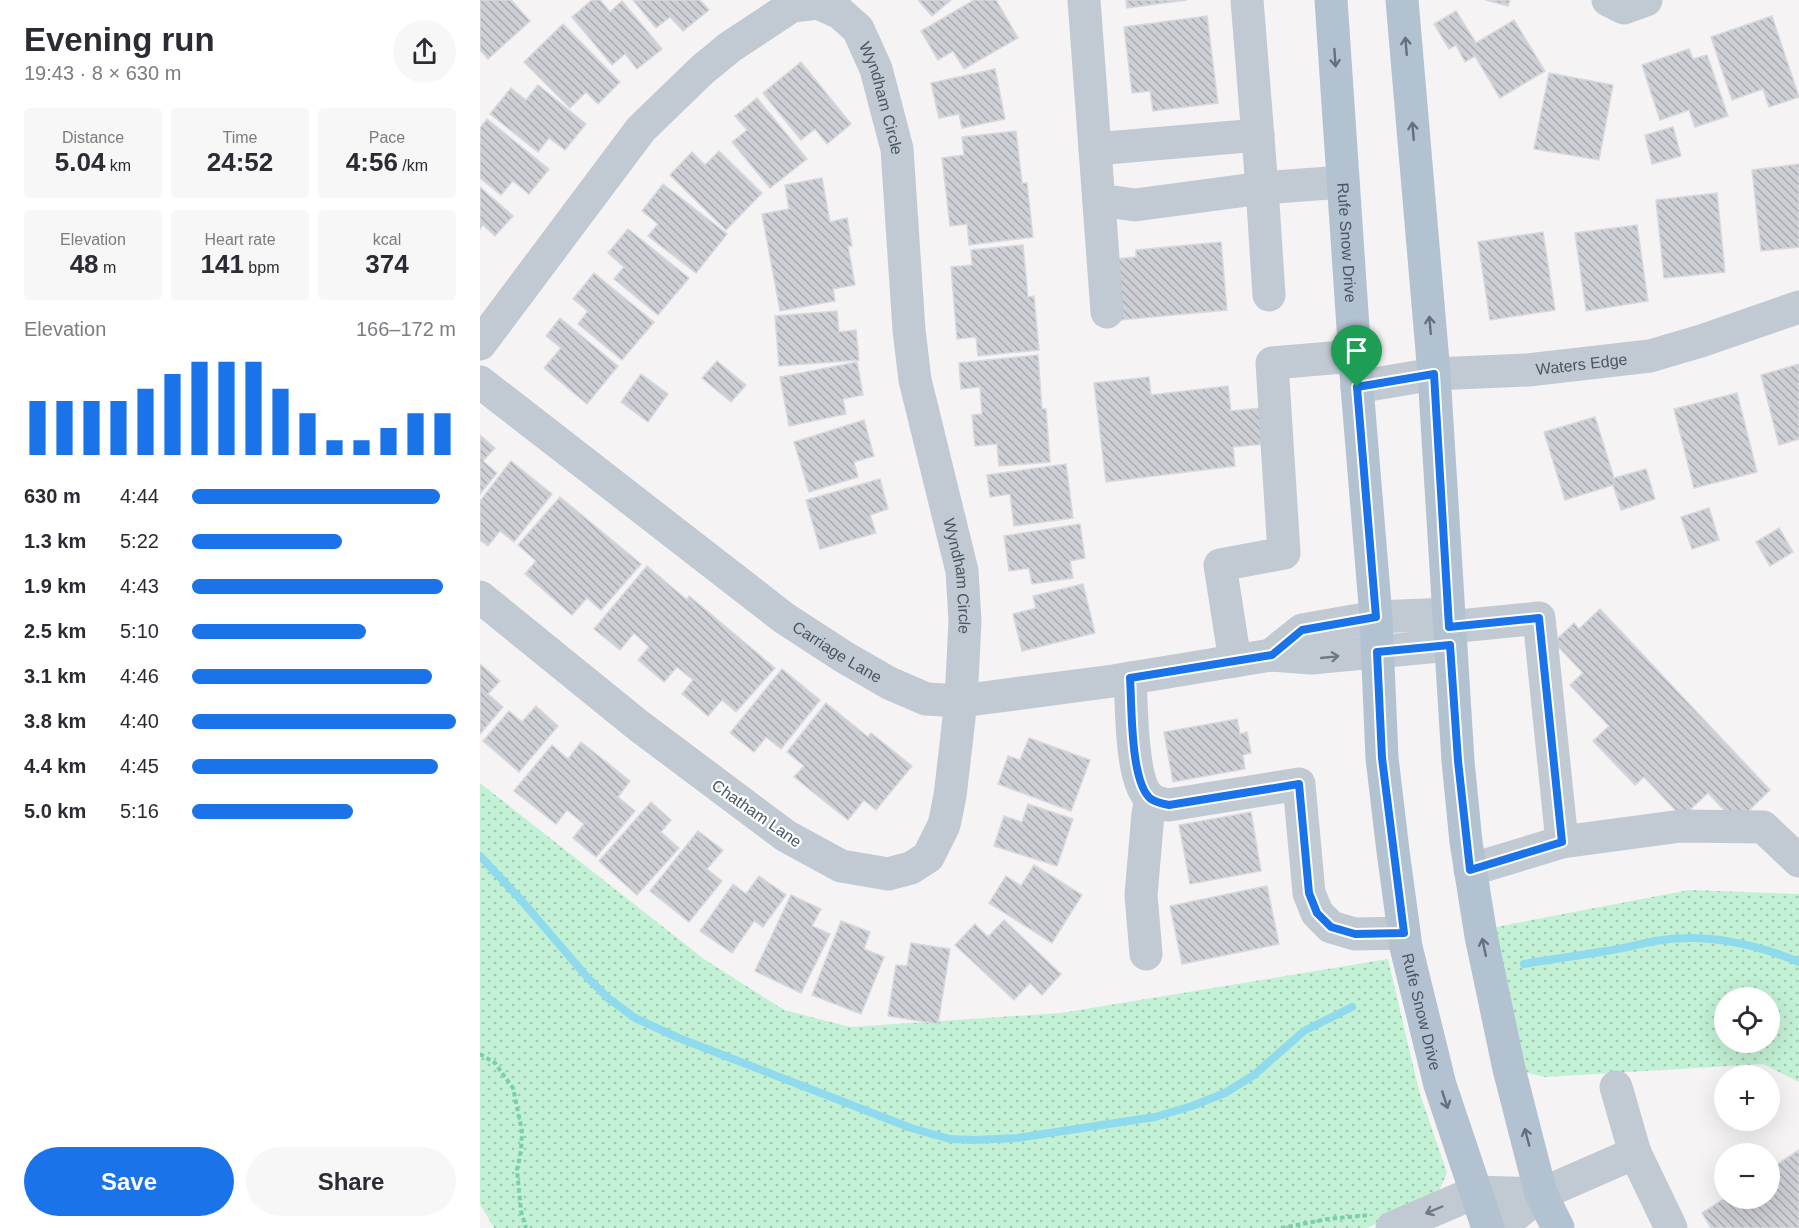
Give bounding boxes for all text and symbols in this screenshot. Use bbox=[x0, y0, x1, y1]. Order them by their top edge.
button: share bbox=[393, 20, 456, 83]
text: Evening run bbox=[24, 21, 215, 58]
one-way arrow bbox=[1400, 37, 1411, 57]
street label: Wyndham Circle bbox=[856, 39, 905, 155]
one-way arrow bbox=[1329, 48, 1340, 68]
text: 19:43 · 8 × 630 m bbox=[24, 62, 181, 84]
one-way arrow bbox=[1407, 121, 1418, 141]
text: Distance bbox=[62, 129, 124, 146]
text: Time bbox=[223, 129, 257, 146]
text: Pace bbox=[369, 129, 405, 146]
text: 5.04 bbox=[55, 147, 105, 177]
text: 24:52 bbox=[207, 147, 273, 177]
text: 4:56 bbox=[346, 147, 398, 177]
text: km bbox=[105, 157, 131, 174]
text: /km bbox=[398, 157, 428, 174]
street label: Rufe Snow Drive bbox=[1334, 182, 1359, 303]
text: Elevation bbox=[60, 231, 126, 248]
text: Heart rate bbox=[204, 231, 276, 248]
text: kcal bbox=[373, 231, 401, 248]
text: 48 bbox=[70, 249, 99, 279]
text: 141 bbox=[201, 249, 244, 279]
text: 374 bbox=[365, 249, 409, 279]
text: m bbox=[99, 259, 116, 276]
text: bpm bbox=[244, 259, 279, 276]
one-way arrow bbox=[1424, 315, 1435, 335]
text: Elevation bbox=[24, 318, 106, 340]
text: 166–172 m bbox=[356, 318, 456, 340]
pin bbox=[1331, 325, 1382, 387]
icon: arrive bbox=[1340, 334, 1373, 367]
street label: Waters Edge bbox=[1535, 351, 1628, 378]
text: 630 m bbox=[24, 485, 81, 507]
text: 4:44 bbox=[120, 485, 159, 507]
street label: Wyndham Circle bbox=[940, 517, 973, 635]
text: 1.3 km bbox=[24, 530, 86, 552]
text: 5:22 bbox=[120, 530, 159, 552]
text: 1.9 km bbox=[24, 575, 86, 597]
text: 4:43 bbox=[120, 575, 159, 597]
street label: Carriage Lane bbox=[789, 618, 885, 686]
text: 2.5 km bbox=[24, 620, 86, 642]
text: 5:10 bbox=[120, 620, 159, 642]
one-way arrow bbox=[1319, 651, 1339, 662]
text: 3.1 km bbox=[24, 665, 86, 687]
text: 4:46 bbox=[120, 665, 159, 687]
text: 3.8 km bbox=[24, 710, 86, 732]
text: 4:40 bbox=[120, 710, 159, 732]
text: 4.4 km bbox=[24, 755, 86, 777]
text: 4:45 bbox=[120, 755, 159, 777]
street label: Chatham Lane bbox=[709, 776, 805, 851]
text: 5.0 km bbox=[24, 800, 86, 822]
text: 5:16 bbox=[120, 800, 159, 822]
one-way arrow bbox=[1477, 938, 1489, 957]
street label: Rufe Snow Drive bbox=[1399, 952, 1444, 1072]
map controls bbox=[1714, 987, 1780, 1209]
button: locate bbox=[1714, 987, 1780, 1053]
button: + bbox=[1714, 1065, 1780, 1131]
one-way arrow bbox=[1441, 1090, 1452, 1109]
one-way arrow bbox=[1520, 1128, 1532, 1147]
button: − bbox=[1714, 1143, 1780, 1209]
button: Save bbox=[24, 1147, 234, 1216]
button: Share bbox=[246, 1147, 456, 1216]
one-way arrow bbox=[1425, 1205, 1444, 1216]

